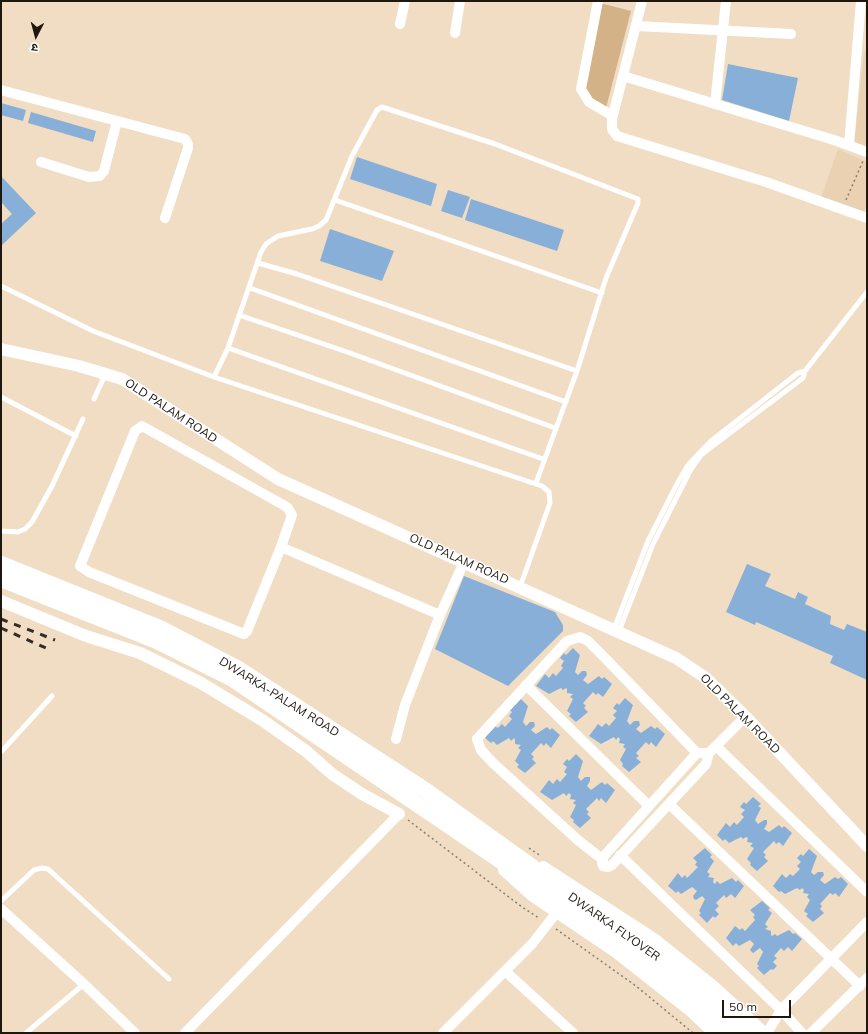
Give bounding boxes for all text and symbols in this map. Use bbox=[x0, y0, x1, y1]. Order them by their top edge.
north arrow bbox=[16, 16, 56, 56]
text: उ bbox=[31, 41, 39, 55]
street label: OLD PALAM ROAD bbox=[122, 376, 220, 446]
street label: OLD PALAM ROAD bbox=[407, 531, 511, 587]
street label: DWARKA-PALAM ROAD bbox=[216, 654, 342, 740]
street label: OLD PALAM ROAD bbox=[697, 671, 783, 757]
street label: DWARKA FLYOVER bbox=[565, 890, 663, 964]
scale bar bbox=[724, 992, 793, 1018]
text: 50 m bbox=[729, 999, 757, 1014]

